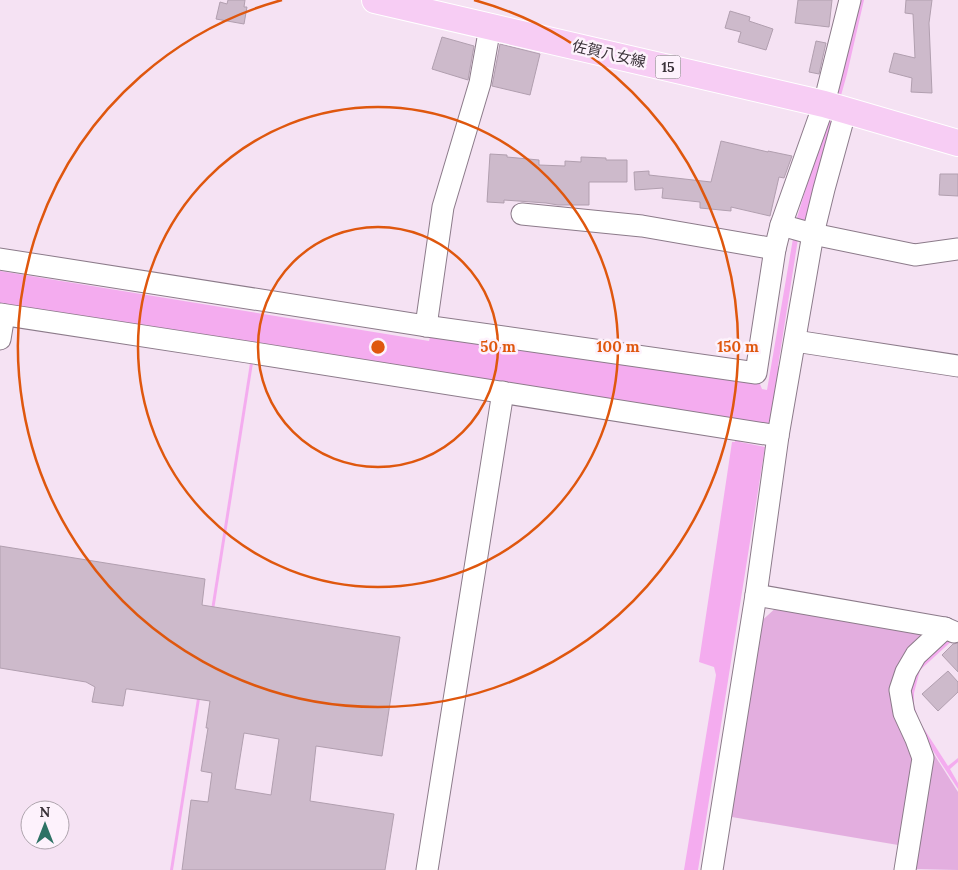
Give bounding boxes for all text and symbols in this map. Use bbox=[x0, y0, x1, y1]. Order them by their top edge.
street label: 佐賀八女線 bbox=[570, 36, 648, 71]
road number: 15 bbox=[656, 56, 680, 78]
text: 50 m bbox=[480, 337, 516, 356]
text: 100 m bbox=[597, 337, 640, 356]
text: 150 m bbox=[717, 337, 759, 356]
centre of rings bbox=[369, 338, 387, 356]
north arrow bbox=[20, 800, 70, 850]
text: N bbox=[40, 803, 51, 821]

